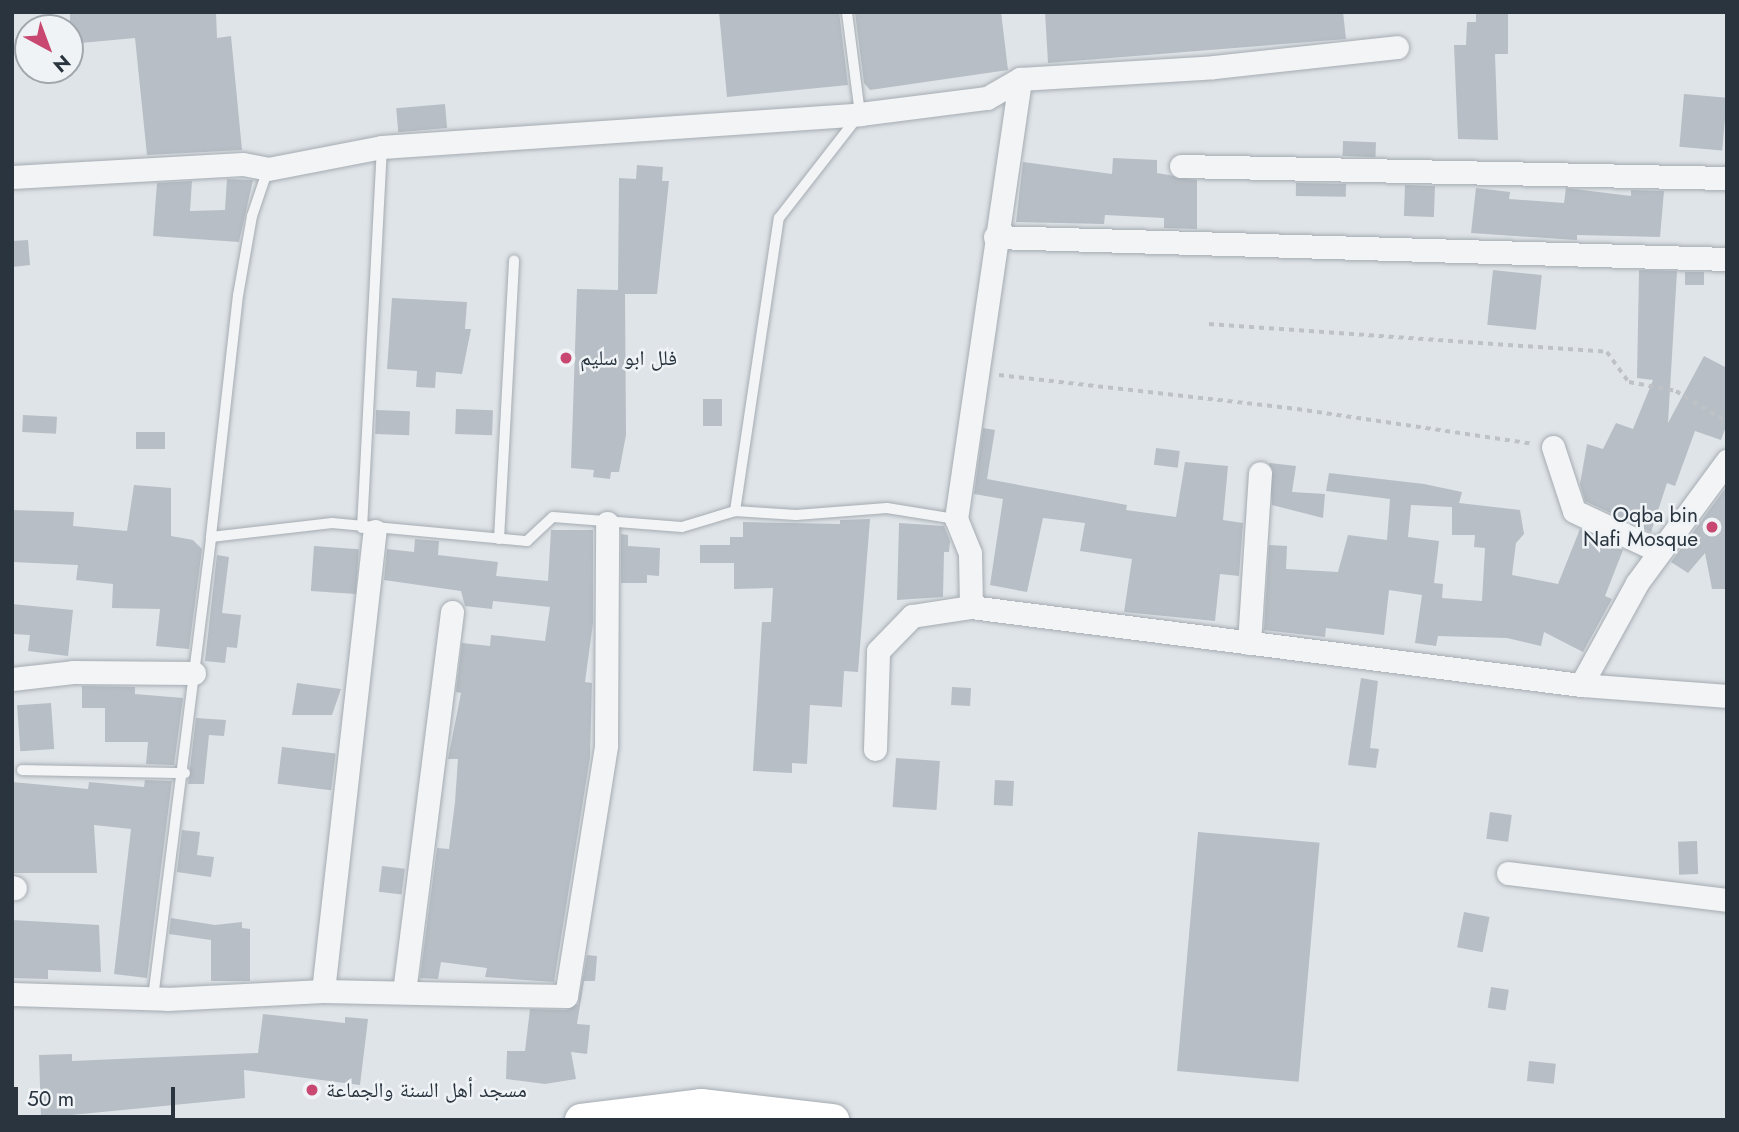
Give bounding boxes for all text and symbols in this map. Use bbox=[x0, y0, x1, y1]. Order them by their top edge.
north arrow bbox=[14, 14, 84, 84]
text: N bbox=[47, 49, 76, 79]
place label: فلل ابو سليم bbox=[580, 345, 677, 371]
marker: فلل ابو سليم bbox=[558, 350, 574, 366]
place label: Oqba bin Nafi Mosque bbox=[1583, 502, 1698, 552]
marker: Oqba bin Nafi Mosque bbox=[1704, 519, 1720, 535]
scale bar bbox=[18, 1072, 178, 1116]
place label: مسجد أهل السنة والجماعة bbox=[326, 1077, 527, 1103]
marker: مسجد أهل السنة والجماعة bbox=[304, 1082, 320, 1098]
text: 50 m bbox=[27, 1084, 74, 1114]

